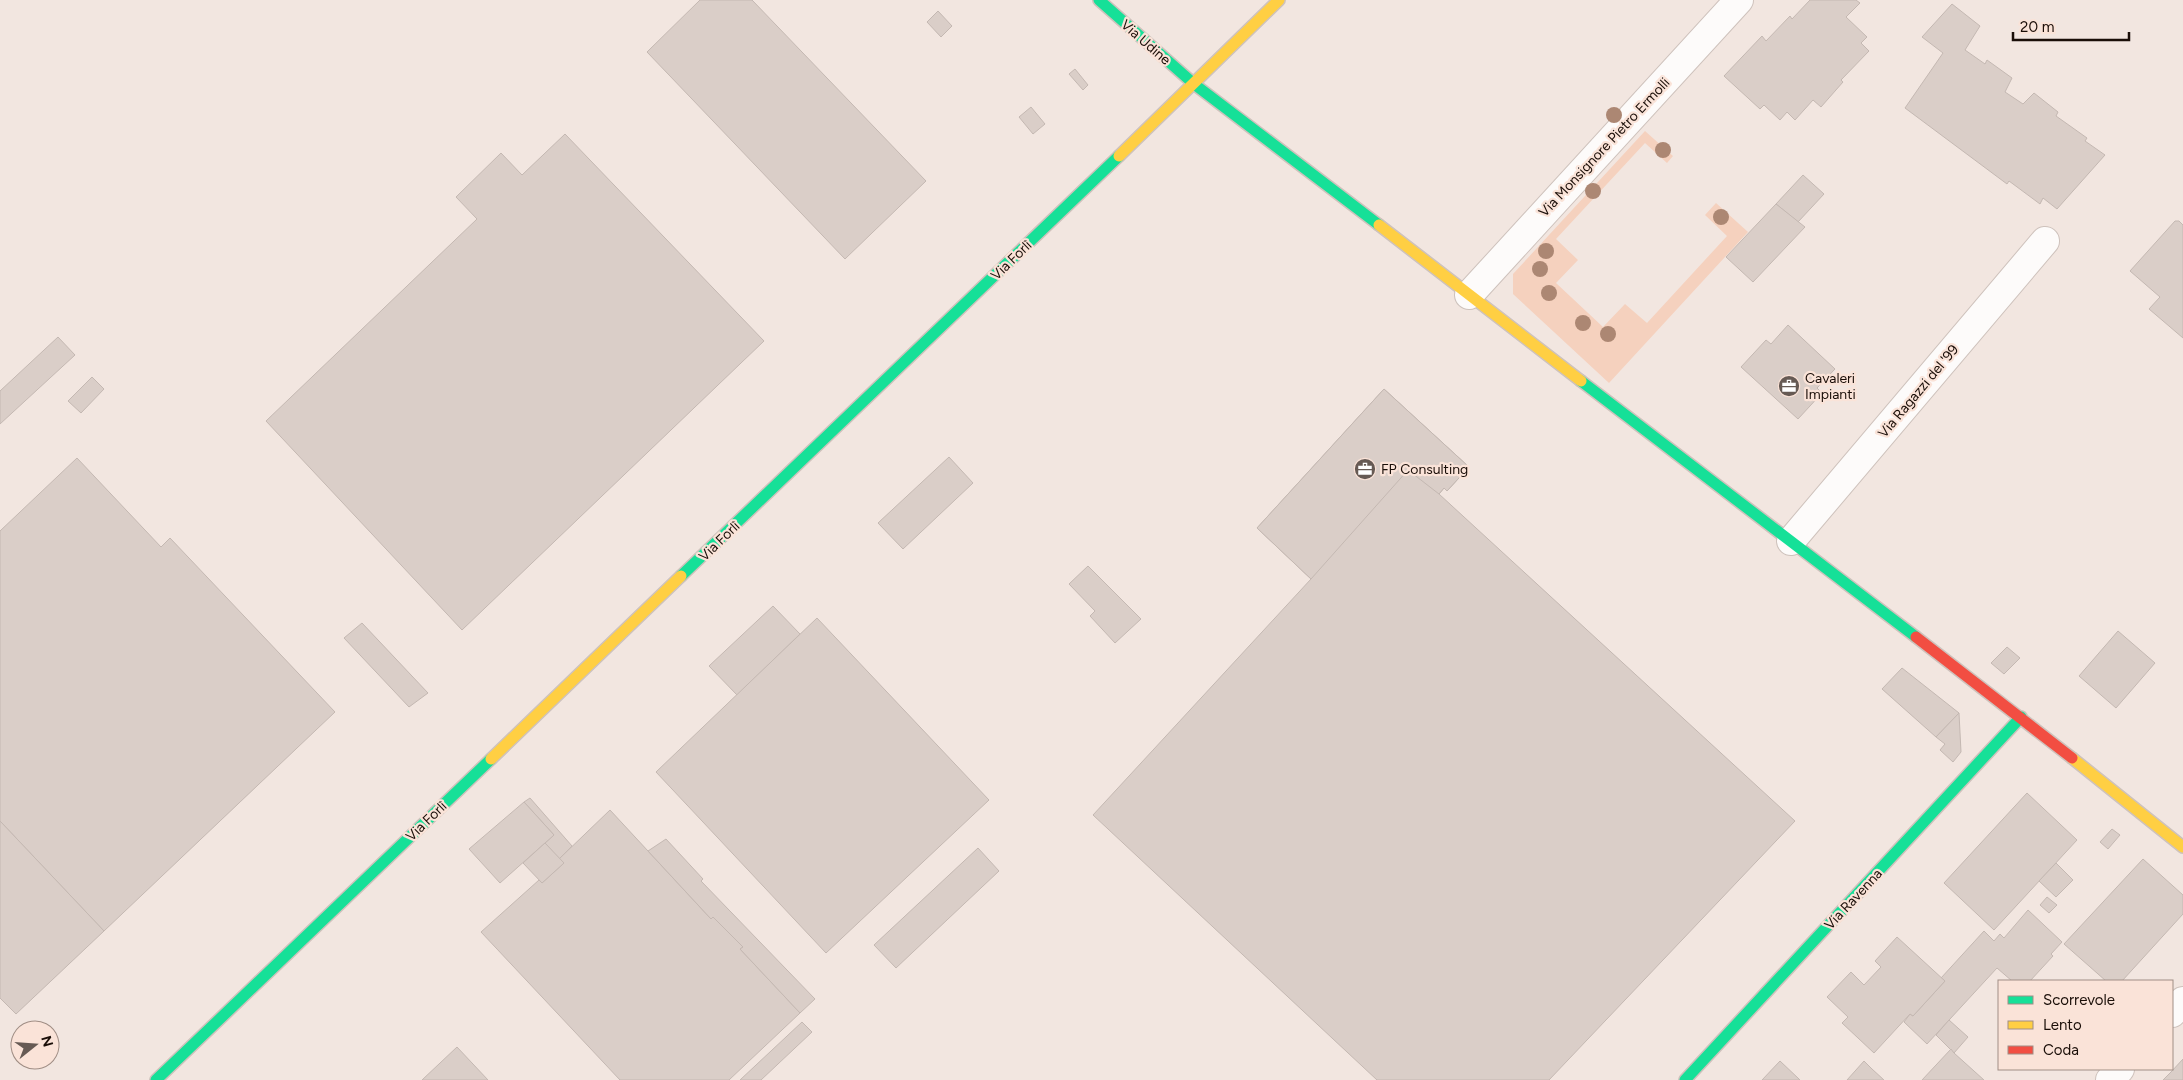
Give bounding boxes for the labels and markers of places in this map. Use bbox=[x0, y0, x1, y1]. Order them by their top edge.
place label: Cavaleri Impianti bbox=[1805, 370, 1856, 403]
office icon: Cavaleri Impianti bbox=[1777, 374, 1801, 398]
office icon: FP Consulting bbox=[1353, 457, 1377, 481]
place label: FP Consulting bbox=[1381, 461, 1468, 478]

